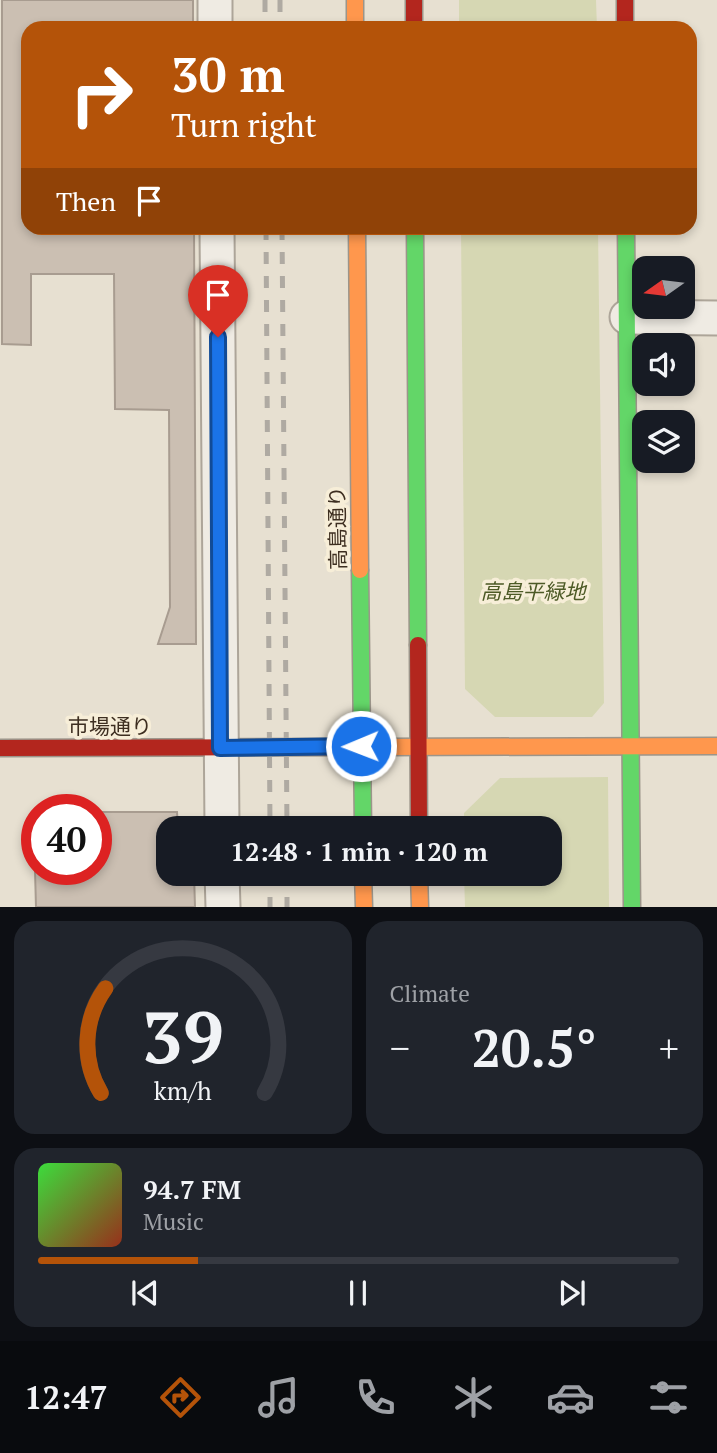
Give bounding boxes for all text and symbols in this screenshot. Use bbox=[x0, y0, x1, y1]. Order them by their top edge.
text: 30 m bbox=[171, 41, 285, 106]
icon: right bbox=[56, 49, 147, 140]
text: Turn right bbox=[171, 104, 317, 146]
icon: arrive bbox=[130, 182, 168, 220]
text: Then bbox=[56, 184, 116, 218]
north arrow bbox=[632, 256, 695, 318]
map controls bbox=[632, 256, 695, 473]
pin bbox=[188, 265, 248, 337]
icon: arrive bbox=[199, 276, 237, 314]
button: sound bbox=[632, 333, 695, 396]
button: layers bbox=[632, 410, 695, 473]
street label: 高島通り bbox=[322, 486, 352, 570]
park label: 高島平緑地 bbox=[481, 577, 587, 605]
position arrow bbox=[324, 709, 398, 783]
street label: 市場通り bbox=[68, 712, 152, 740]
speed limit sign: 40 bbox=[21, 794, 112, 885]
text: 12:48 · 1 min · 120 m bbox=[230, 834, 488, 868]
text: Climate bbox=[390, 978, 470, 1009]
text: 39 bbox=[142, 988, 224, 1085]
text: 20.5° bbox=[472, 1013, 597, 1082]
text: − bbox=[390, 1023, 410, 1073]
text: + bbox=[659, 1023, 679, 1073]
text: km/h bbox=[154, 1074, 212, 1107]
text: 94.7 FM bbox=[143, 1172, 241, 1206]
text: Music bbox=[143, 1206, 204, 1237]
icon: previous bbox=[126, 1274, 164, 1312]
icon: pause bbox=[339, 1274, 377, 1312]
icon: next bbox=[553, 1274, 591, 1312]
icon: directions bbox=[156, 1373, 205, 1422]
icon: music bbox=[254, 1373, 303, 1422]
icon: phone bbox=[351, 1373, 400, 1422]
icon: climate bbox=[449, 1373, 498, 1422]
icon: car bbox=[546, 1373, 595, 1422]
icon: filters bbox=[644, 1373, 693, 1422]
text: 12:47 bbox=[24, 1376, 108, 1418]

